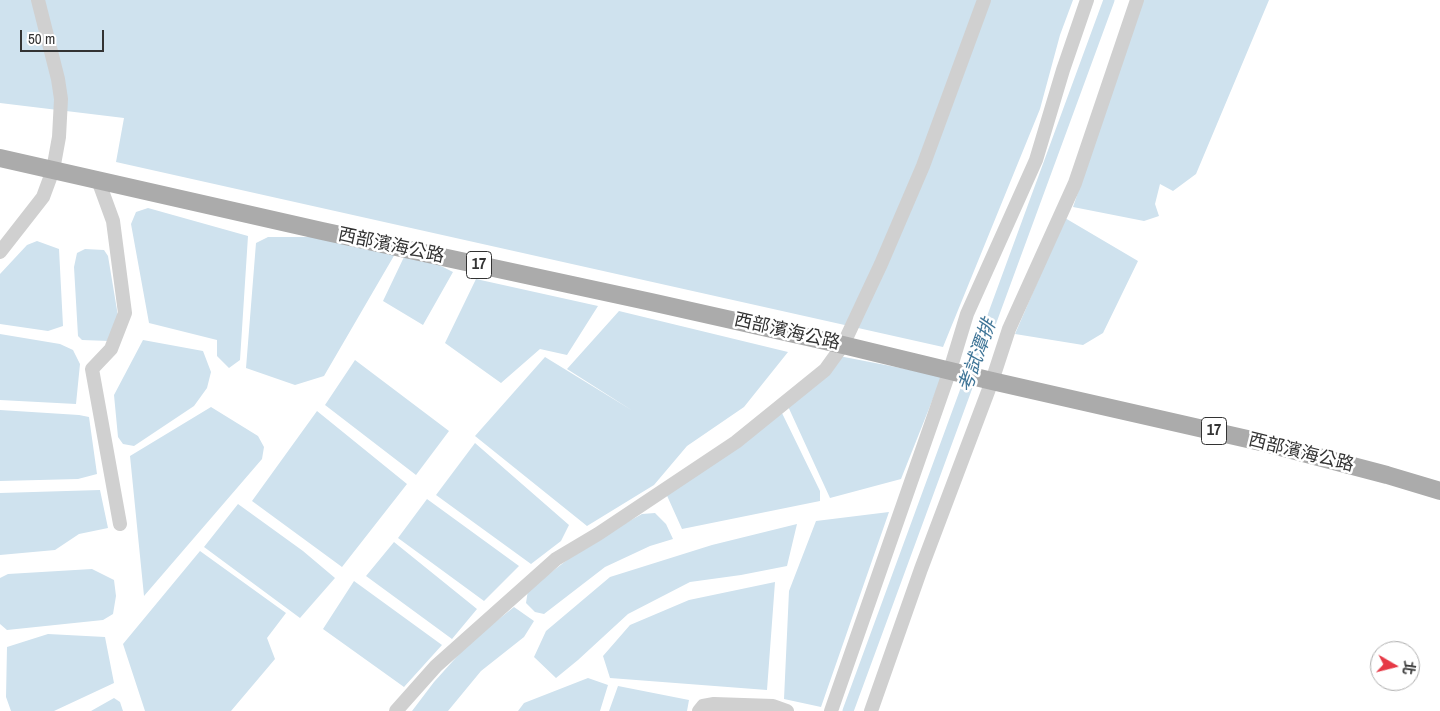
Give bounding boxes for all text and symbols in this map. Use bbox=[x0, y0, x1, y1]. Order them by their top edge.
scale bar bbox=[22, 20, 106, 52]
text: 50 m bbox=[28, 28, 55, 49]
street label: 西部濱海公路 bbox=[336, 224, 446, 268]
road number: 17 bbox=[466, 252, 492, 278]
street label: 西部濱海公路 bbox=[732, 309, 842, 355]
water label: 考試潭排 bbox=[954, 316, 1002, 396]
road number: 17 bbox=[1202, 418, 1226, 444]
street label: 西部濱海公路 bbox=[1246, 429, 1356, 477]
north arrow bbox=[1370, 641, 1420, 691]
text: 北 bbox=[1399, 660, 1419, 676]

